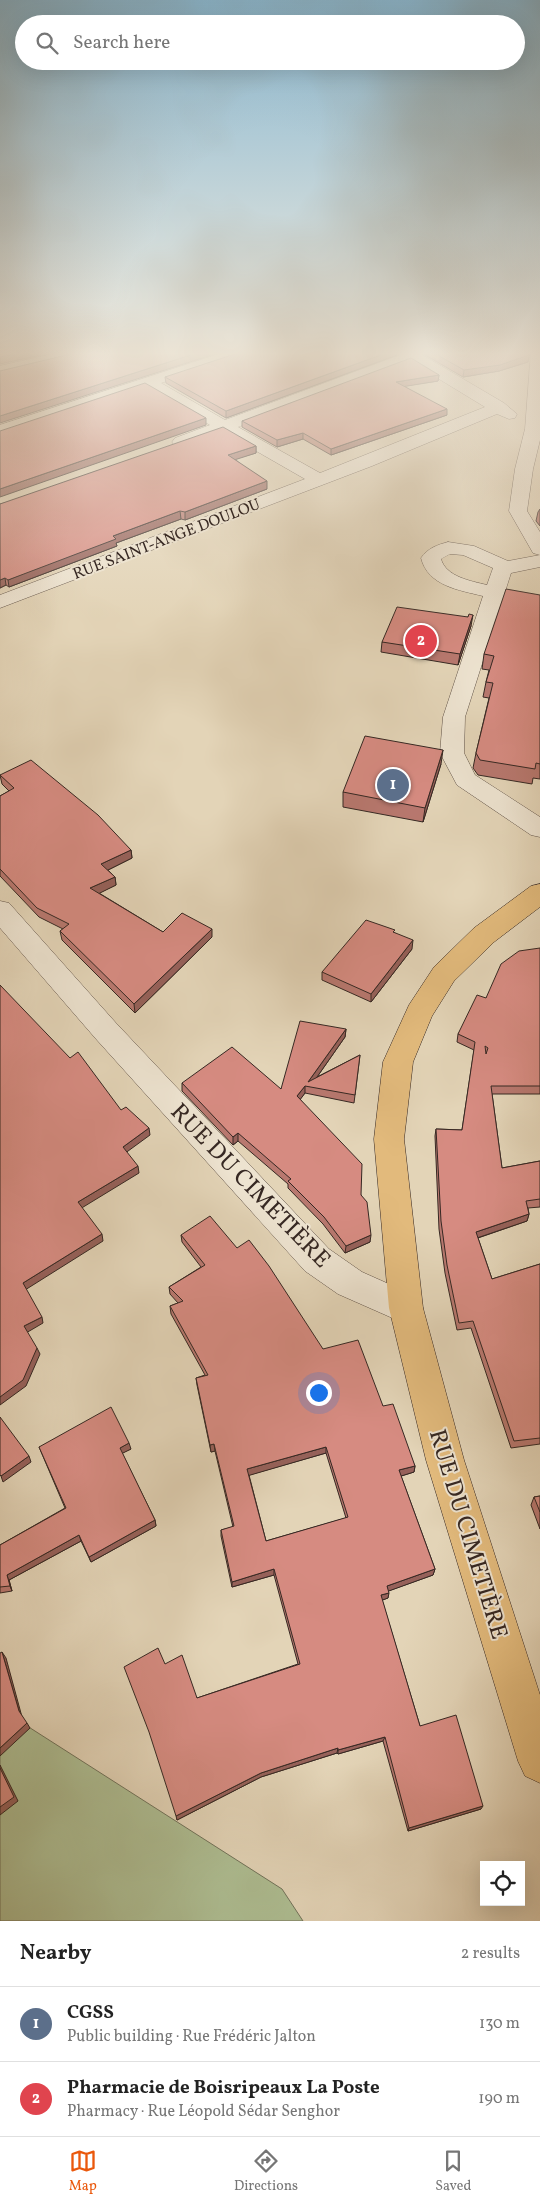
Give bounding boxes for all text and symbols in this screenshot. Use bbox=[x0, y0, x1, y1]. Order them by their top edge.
search box bbox=[15, 15, 525, 70]
icon: search bbox=[33, 29, 61, 57]
text: Search here bbox=[73, 30, 170, 56]
street label: RUE SAINT-ANGE DOULOU bbox=[70, 494, 264, 586]
pin: 2 bbox=[405, 622, 437, 660]
pin: 1 bbox=[377, 766, 409, 804]
street label: RUE DU CIMETIÈRE bbox=[162, 1096, 338, 1277]
your location bbox=[306, 1380, 332, 1406]
street label: RUE DU CIMETIÈRE bbox=[419, 1425, 515, 1644]
map controls bbox=[480, 1861, 525, 1906]
button: locate bbox=[480, 1861, 525, 1906]
text: Nearby bbox=[20, 1939, 91, 1968]
text: 2 results bbox=[461, 1943, 520, 1965]
text: CGSS bbox=[67, 2000, 114, 2026]
text: 1 bbox=[33, 2013, 39, 2035]
text: 130 m bbox=[479, 2013, 520, 2035]
text: Public building · Rue Frédéric Jalton bbox=[67, 2026, 316, 2048]
text: Pharmacie de Boisripeaux La Poste bbox=[67, 2075, 380, 2101]
text: 2 bbox=[32, 2088, 40, 2110]
text: 190 m bbox=[478, 2088, 520, 2110]
text: Pharmacy · Rue Léopold Sédar Senghor bbox=[67, 2101, 340, 2123]
tab: Map bbox=[69, 2147, 97, 2196]
tab: Directions bbox=[234, 2147, 298, 2196]
tab: Saved bbox=[435, 2147, 471, 2196]

